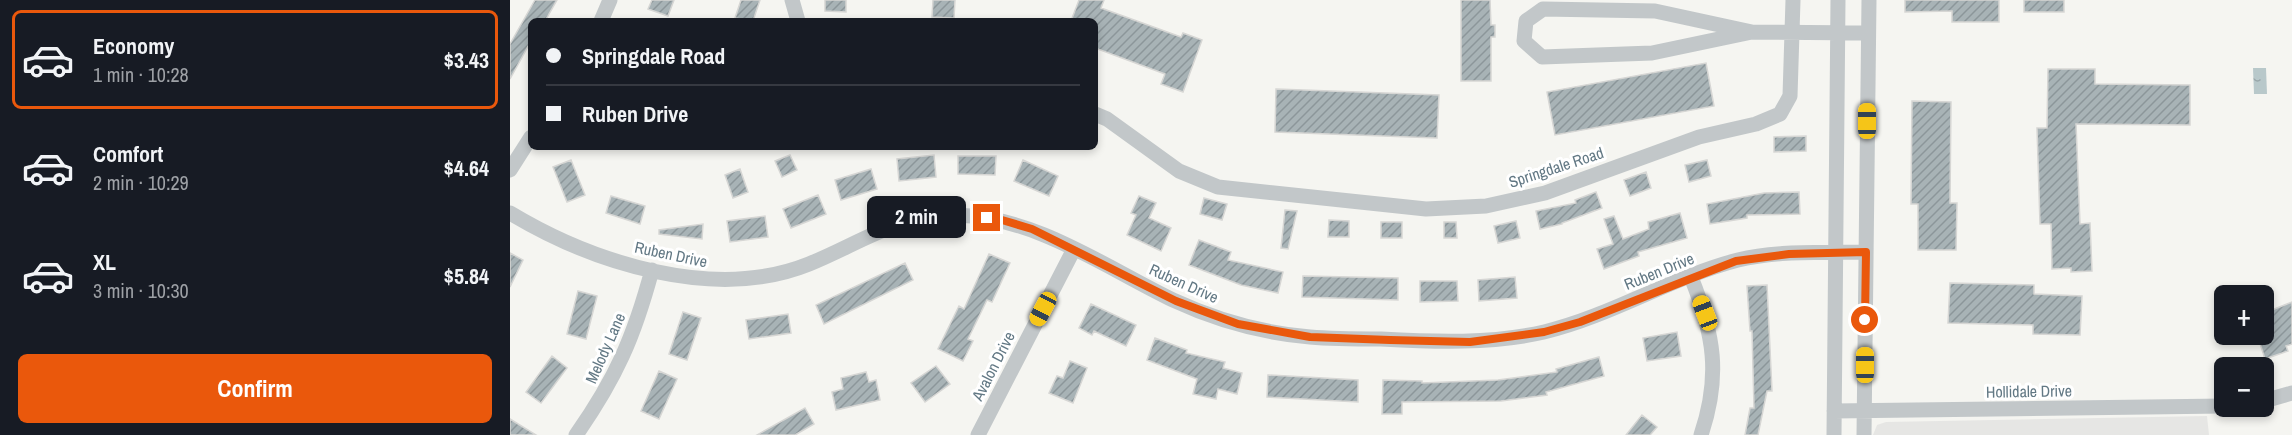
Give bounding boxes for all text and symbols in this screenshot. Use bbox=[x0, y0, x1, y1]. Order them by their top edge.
text: Economy bbox=[93, 31, 174, 61]
icon: car bbox=[21, 33, 75, 87]
text: Springdale Road bbox=[582, 41, 725, 71]
text: $3.43 bbox=[444, 45, 489, 75]
text: 1 min · 10:28 bbox=[93, 61, 189, 88]
text: Ruben Drive bbox=[582, 99, 688, 129]
car bbox=[1858, 103, 1876, 139]
text: Comfort bbox=[93, 139, 163, 169]
icon: car bbox=[21, 141, 75, 195]
street label: Springdale Road bbox=[1506, 141, 1606, 193]
text: $4.64 bbox=[444, 153, 489, 183]
text: 2 min · 10:29 bbox=[93, 169, 189, 196]
callout: 2 min bbox=[867, 197, 966, 239]
text: 2 min bbox=[895, 203, 938, 230]
route end bbox=[973, 204, 1000, 231]
street label: Ruben Drive bbox=[633, 236, 709, 272]
text: XL bbox=[93, 247, 116, 277]
street label: Ruben Drive bbox=[1621, 247, 1697, 295]
icon: car bbox=[21, 249, 75, 303]
street label: Ruben Drive bbox=[1146, 258, 1222, 308]
text: $5.84 bbox=[444, 261, 489, 291]
text: 3 min · 10:30 bbox=[93, 277, 189, 304]
map controls bbox=[2214, 285, 2274, 417]
button: + bbox=[2214, 285, 2274, 345]
car bbox=[1027, 289, 1059, 329]
car bbox=[1690, 293, 1720, 333]
route start bbox=[1851, 306, 1878, 333]
street label: Melody Lane bbox=[580, 309, 630, 387]
street label: Avalon Drive bbox=[966, 328, 1020, 405]
car bbox=[1856, 347, 1874, 383]
button: Confirm bbox=[18, 354, 492, 423]
button: − bbox=[2214, 357, 2274, 417]
street label: Hollidale Drive bbox=[1986, 379, 2072, 403]

